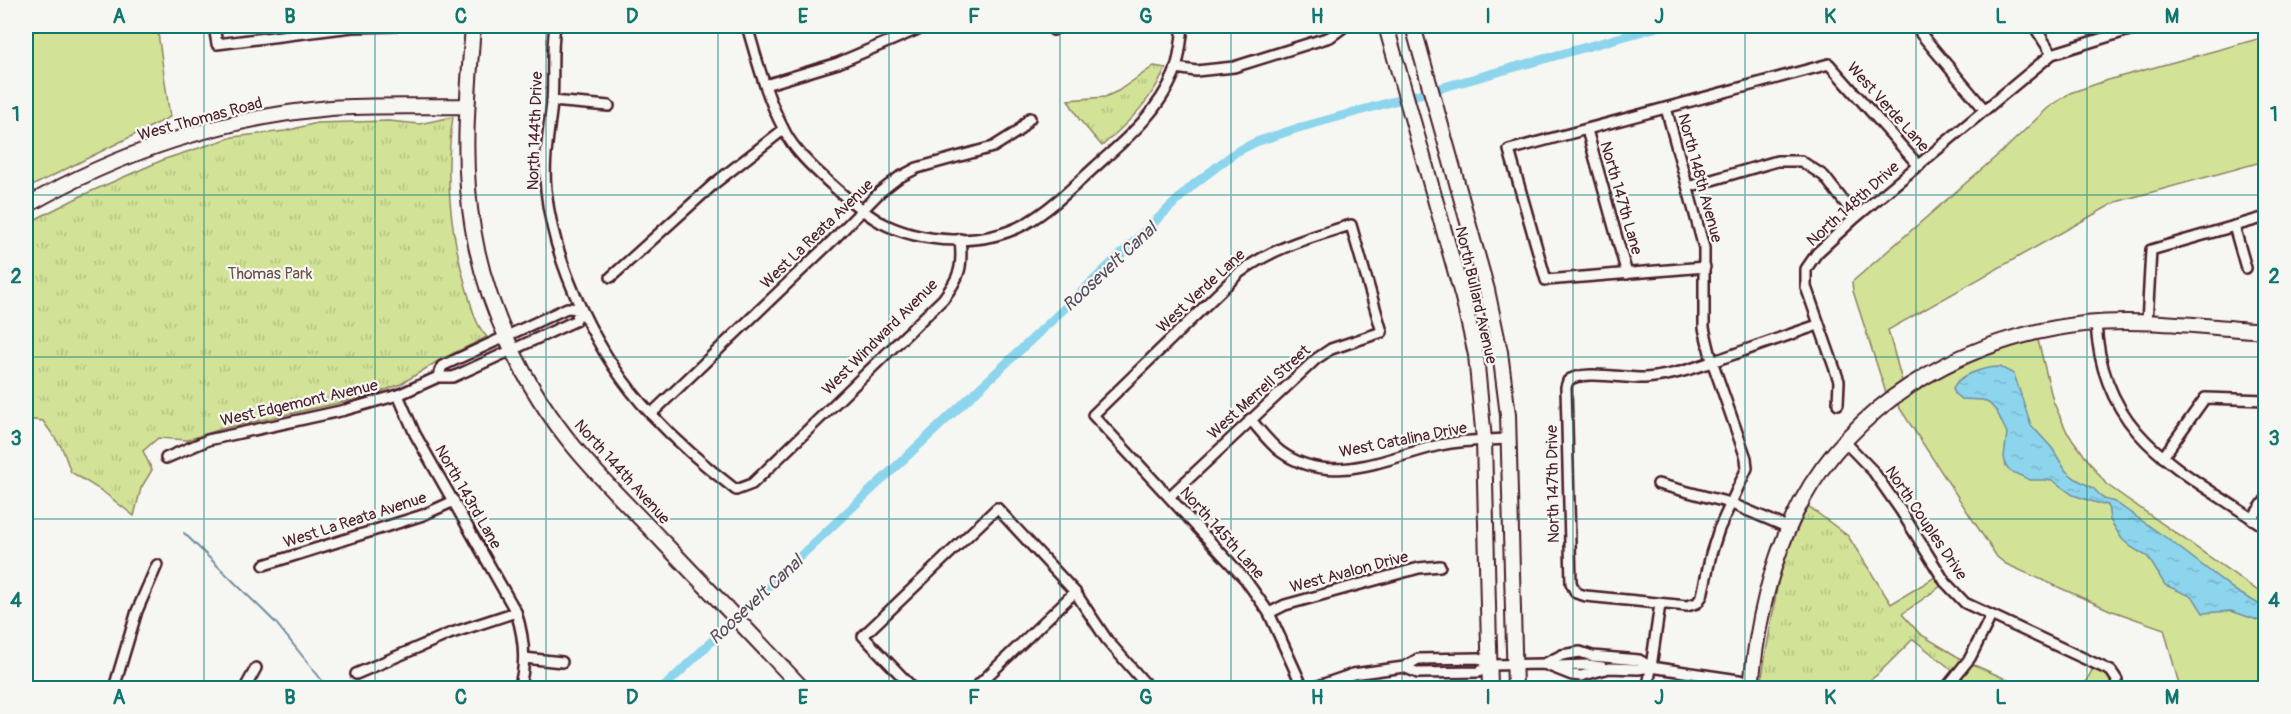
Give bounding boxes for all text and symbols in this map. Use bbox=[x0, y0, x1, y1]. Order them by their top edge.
text: A bbox=[113, 4, 126, 29]
text: B bbox=[284, 4, 296, 29]
text: C bbox=[455, 4, 467, 29]
text: D bbox=[626, 4, 639, 29]
text: E bbox=[798, 4, 809, 29]
text: F bbox=[968, 4, 980, 29]
text: G bbox=[1139, 4, 1153, 29]
text: H bbox=[1311, 4, 1324, 29]
text: I bbox=[1485, 4, 1491, 29]
text: J bbox=[1654, 4, 1664, 29]
text: K bbox=[1824, 4, 1836, 29]
text: L bbox=[1995, 4, 2007, 29]
text: M bbox=[2165, 4, 2179, 29]
street label: West Verde Lane bbox=[1843, 58, 1934, 156]
street label: North 144th Drive bbox=[523, 71, 547, 191]
street label: West Thomas Road bbox=[135, 93, 265, 145]
text: 1 bbox=[12, 102, 20, 127]
text: 1 bbox=[2270, 102, 2278, 127]
street label: North 148th Avenue bbox=[1673, 111, 1727, 245]
street label: North 147th Lane bbox=[1595, 139, 1647, 257]
street label: North 148th Drive bbox=[1803, 157, 1904, 251]
street label: West La Reata Avenue bbox=[756, 175, 878, 293]
water label: Roosevelt Canal bbox=[1058, 216, 1163, 317]
street label: North Bullard Avenue bbox=[1450, 224, 1502, 366]
street label: West Verde Lane bbox=[1153, 245, 1250, 337]
text: 2 bbox=[10, 264, 22, 289]
park label: Thomas Park bbox=[228, 264, 313, 284]
text: 2 bbox=[2268, 264, 2280, 289]
street label: West Windward Avenue bbox=[818, 275, 942, 399]
street label: West Merrell Street bbox=[1203, 340, 1315, 443]
street label: West Edgemont Avenue bbox=[218, 375, 380, 431]
street label: North 144th Avenue bbox=[570, 416, 674, 529]
street label: West Catalina Drive bbox=[1337, 418, 1469, 462]
street label: North 147th Drive bbox=[1542, 425, 1564, 543]
text: 3 bbox=[10, 426, 22, 451]
text: 3 bbox=[2268, 426, 2280, 451]
street label: North 143rd Lane bbox=[430, 441, 506, 553]
street label: North Couples Drive bbox=[1880, 462, 1972, 584]
street label: North 145th Lane bbox=[1175, 483, 1269, 583]
street label: West La Reata Avenue bbox=[281, 487, 429, 553]
street label: West Avalon Drive bbox=[1288, 547, 1410, 597]
water label: Roosevelt Canal bbox=[704, 549, 809, 650]
text: 4 bbox=[10, 588, 22, 613]
text: 4 bbox=[2268, 588, 2280, 613]
text: A bbox=[113, 685, 126, 710]
text: B bbox=[284, 685, 296, 710]
text: C bbox=[455, 685, 467, 710]
text: D bbox=[626, 685, 639, 710]
text: E bbox=[798, 685, 809, 710]
text: F bbox=[968, 685, 980, 710]
text: G bbox=[1139, 685, 1153, 710]
text: H bbox=[1311, 685, 1324, 710]
text: I bbox=[1485, 685, 1491, 710]
text: J bbox=[1654, 685, 1664, 710]
text: K bbox=[1824, 685, 1836, 710]
text: L bbox=[1995, 685, 2007, 710]
text: M bbox=[2165, 685, 2179, 710]

